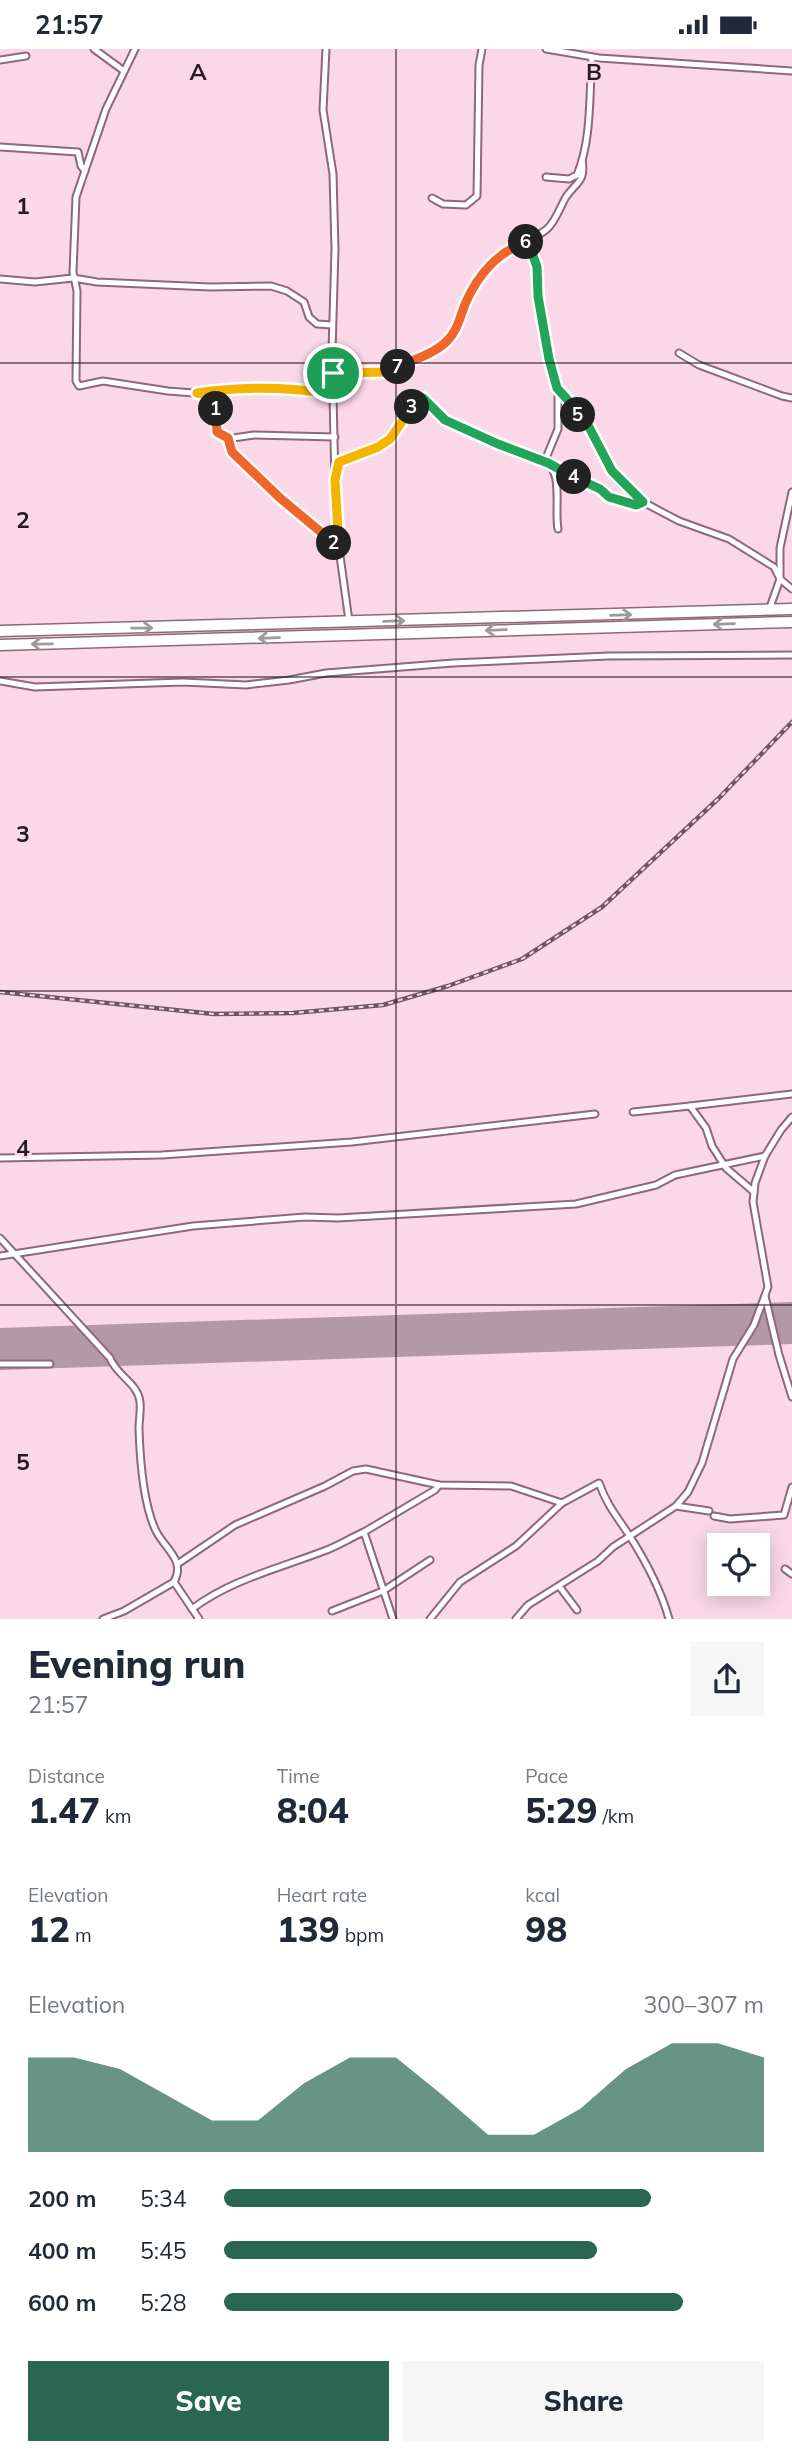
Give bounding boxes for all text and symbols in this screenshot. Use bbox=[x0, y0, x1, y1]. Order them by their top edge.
text: 21:57 bbox=[35, 8, 104, 41]
text: A bbox=[189, 57, 207, 86]
text: B bbox=[586, 57, 602, 86]
text: 1 bbox=[16, 191, 30, 220]
pin: 6 bbox=[508, 225, 544, 259]
text: 6 bbox=[520, 229, 531, 253]
pin bbox=[303, 343, 363, 403]
pin: 7 bbox=[380, 349, 416, 385]
icon: arrive bbox=[314, 354, 352, 392]
text: 7 bbox=[392, 354, 403, 378]
pin: 3 bbox=[394, 389, 430, 425]
pin: 1 bbox=[198, 391, 234, 427]
text: 3 bbox=[406, 394, 417, 418]
text: 1 bbox=[210, 396, 221, 420]
pin: 5 bbox=[560, 397, 596, 433]
text: 5 bbox=[572, 402, 583, 426]
pin: 4 bbox=[556, 459, 592, 495]
text: 4 bbox=[568, 464, 579, 488]
text: 2 bbox=[16, 505, 30, 534]
pin: 2 bbox=[316, 525, 352, 561]
text: 2 bbox=[328, 530, 339, 554]
one-way arrow bbox=[609, 608, 632, 621]
one-way arrow bbox=[382, 614, 405, 627]
one-way arrow bbox=[713, 617, 736, 631]
one-way arrow bbox=[130, 621, 153, 634]
one-way arrow bbox=[485, 624, 508, 637]
one-way arrow bbox=[258, 632, 281, 645]
one-way arrow bbox=[30, 638, 53, 651]
text: 3 bbox=[16, 819, 30, 848]
text: 4 bbox=[16, 1133, 30, 1162]
text: 5 bbox=[16, 1447, 30, 1476]
map controls bbox=[707, 1533, 770, 1596]
button: locate bbox=[707, 1533, 770, 1596]
text: Evening run bbox=[28, 1640, 246, 1688]
button: share bbox=[690, 1642, 764, 1716]
text: 21:57 bbox=[28, 1690, 88, 1719]
text: Distance bbox=[28, 1764, 105, 1788]
text: Time bbox=[277, 1764, 320, 1788]
text: Pace bbox=[525, 1764, 568, 1788]
text: 1.47 bbox=[28, 1788, 100, 1832]
text: 8:04 bbox=[277, 1788, 349, 1832]
text: 5:29 bbox=[525, 1788, 597, 1832]
text: km bbox=[100, 1804, 132, 1828]
text: /km bbox=[597, 1804, 634, 1828]
text: Elevation bbox=[28, 1883, 108, 1907]
text: Heart rate bbox=[277, 1883, 367, 1907]
text: kcal bbox=[525, 1883, 560, 1907]
text: 12 bbox=[28, 1907, 70, 1951]
text: 139 bbox=[277, 1907, 340, 1951]
text: 98 bbox=[525, 1907, 567, 1951]
text: m bbox=[70, 1923, 92, 1947]
text: bpm bbox=[340, 1923, 384, 1947]
text: Elevation bbox=[28, 1990, 125, 2019]
text: 300–307 m bbox=[643, 1990, 764, 2019]
text: 200 m bbox=[28, 2184, 96, 2213]
text: 5:34 bbox=[140, 2184, 187, 2213]
text: 400 m bbox=[28, 2236, 96, 2265]
text: 5:45 bbox=[140, 2236, 187, 2265]
text: 600 m bbox=[28, 2288, 96, 2317]
text: 5:28 bbox=[140, 2288, 187, 2317]
button: Save bbox=[28, 2361, 389, 2441]
button: Share bbox=[403, 2361, 764, 2441]

